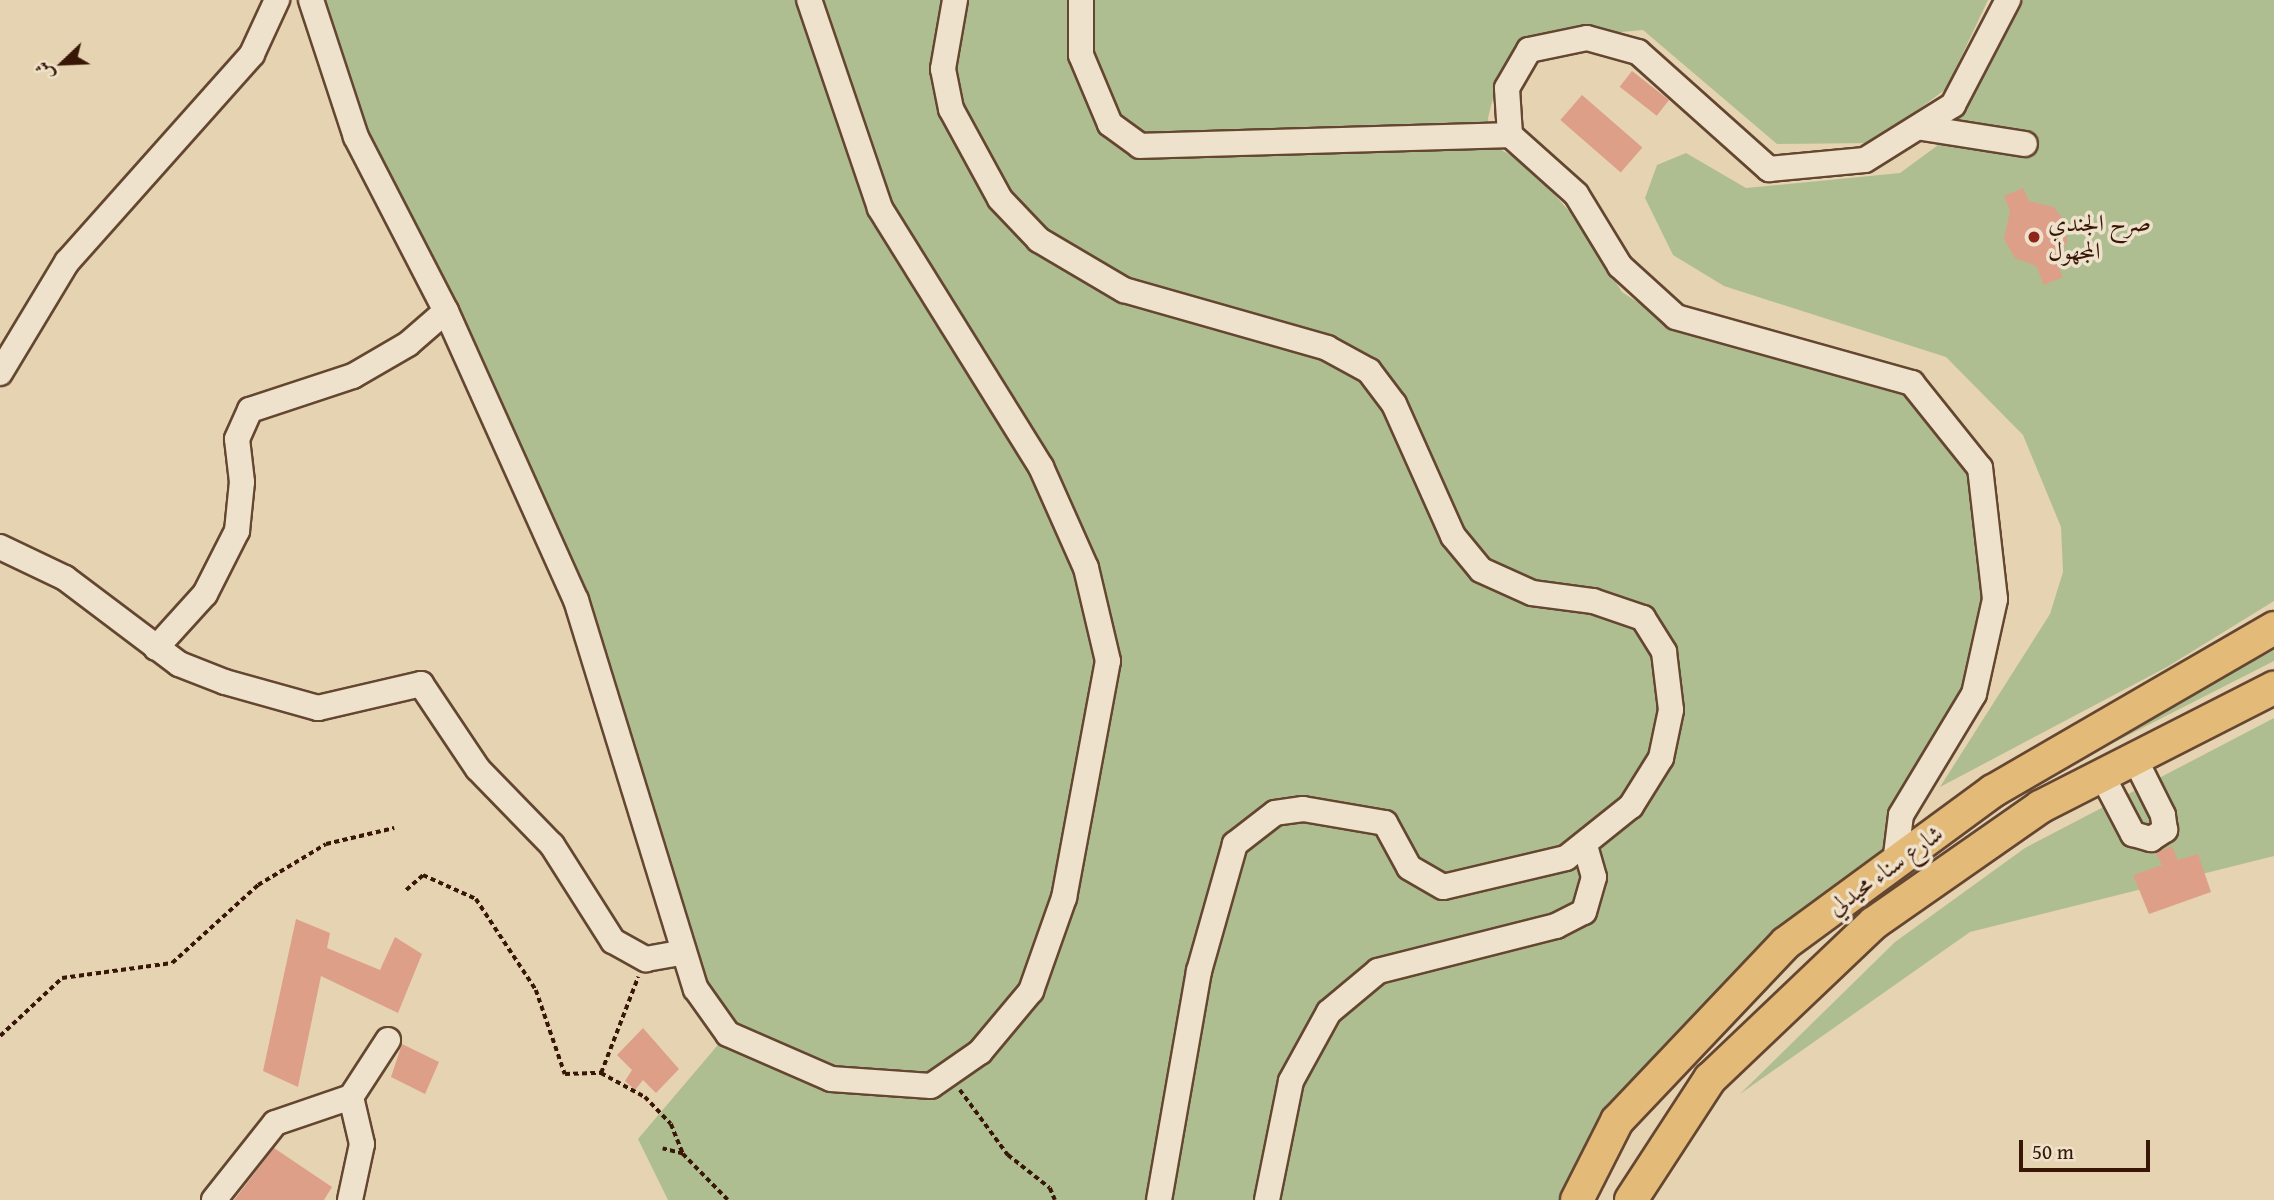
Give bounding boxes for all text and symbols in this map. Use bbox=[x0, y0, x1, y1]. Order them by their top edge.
north arrow bbox=[28, 28, 98, 98]
text: ش bbox=[27, 57, 60, 85]
place label: صرح الجندي المجهول bbox=[2048, 209, 2151, 265]
marker: صرح الجندي المجهول bbox=[2026, 229, 2042, 245]
street label: شارع سناء محيدلي bbox=[1822, 819, 1948, 921]
scale bar bbox=[2022, 1126, 2153, 1170]
text: 50 m bbox=[2032, 1136, 2074, 1167]

